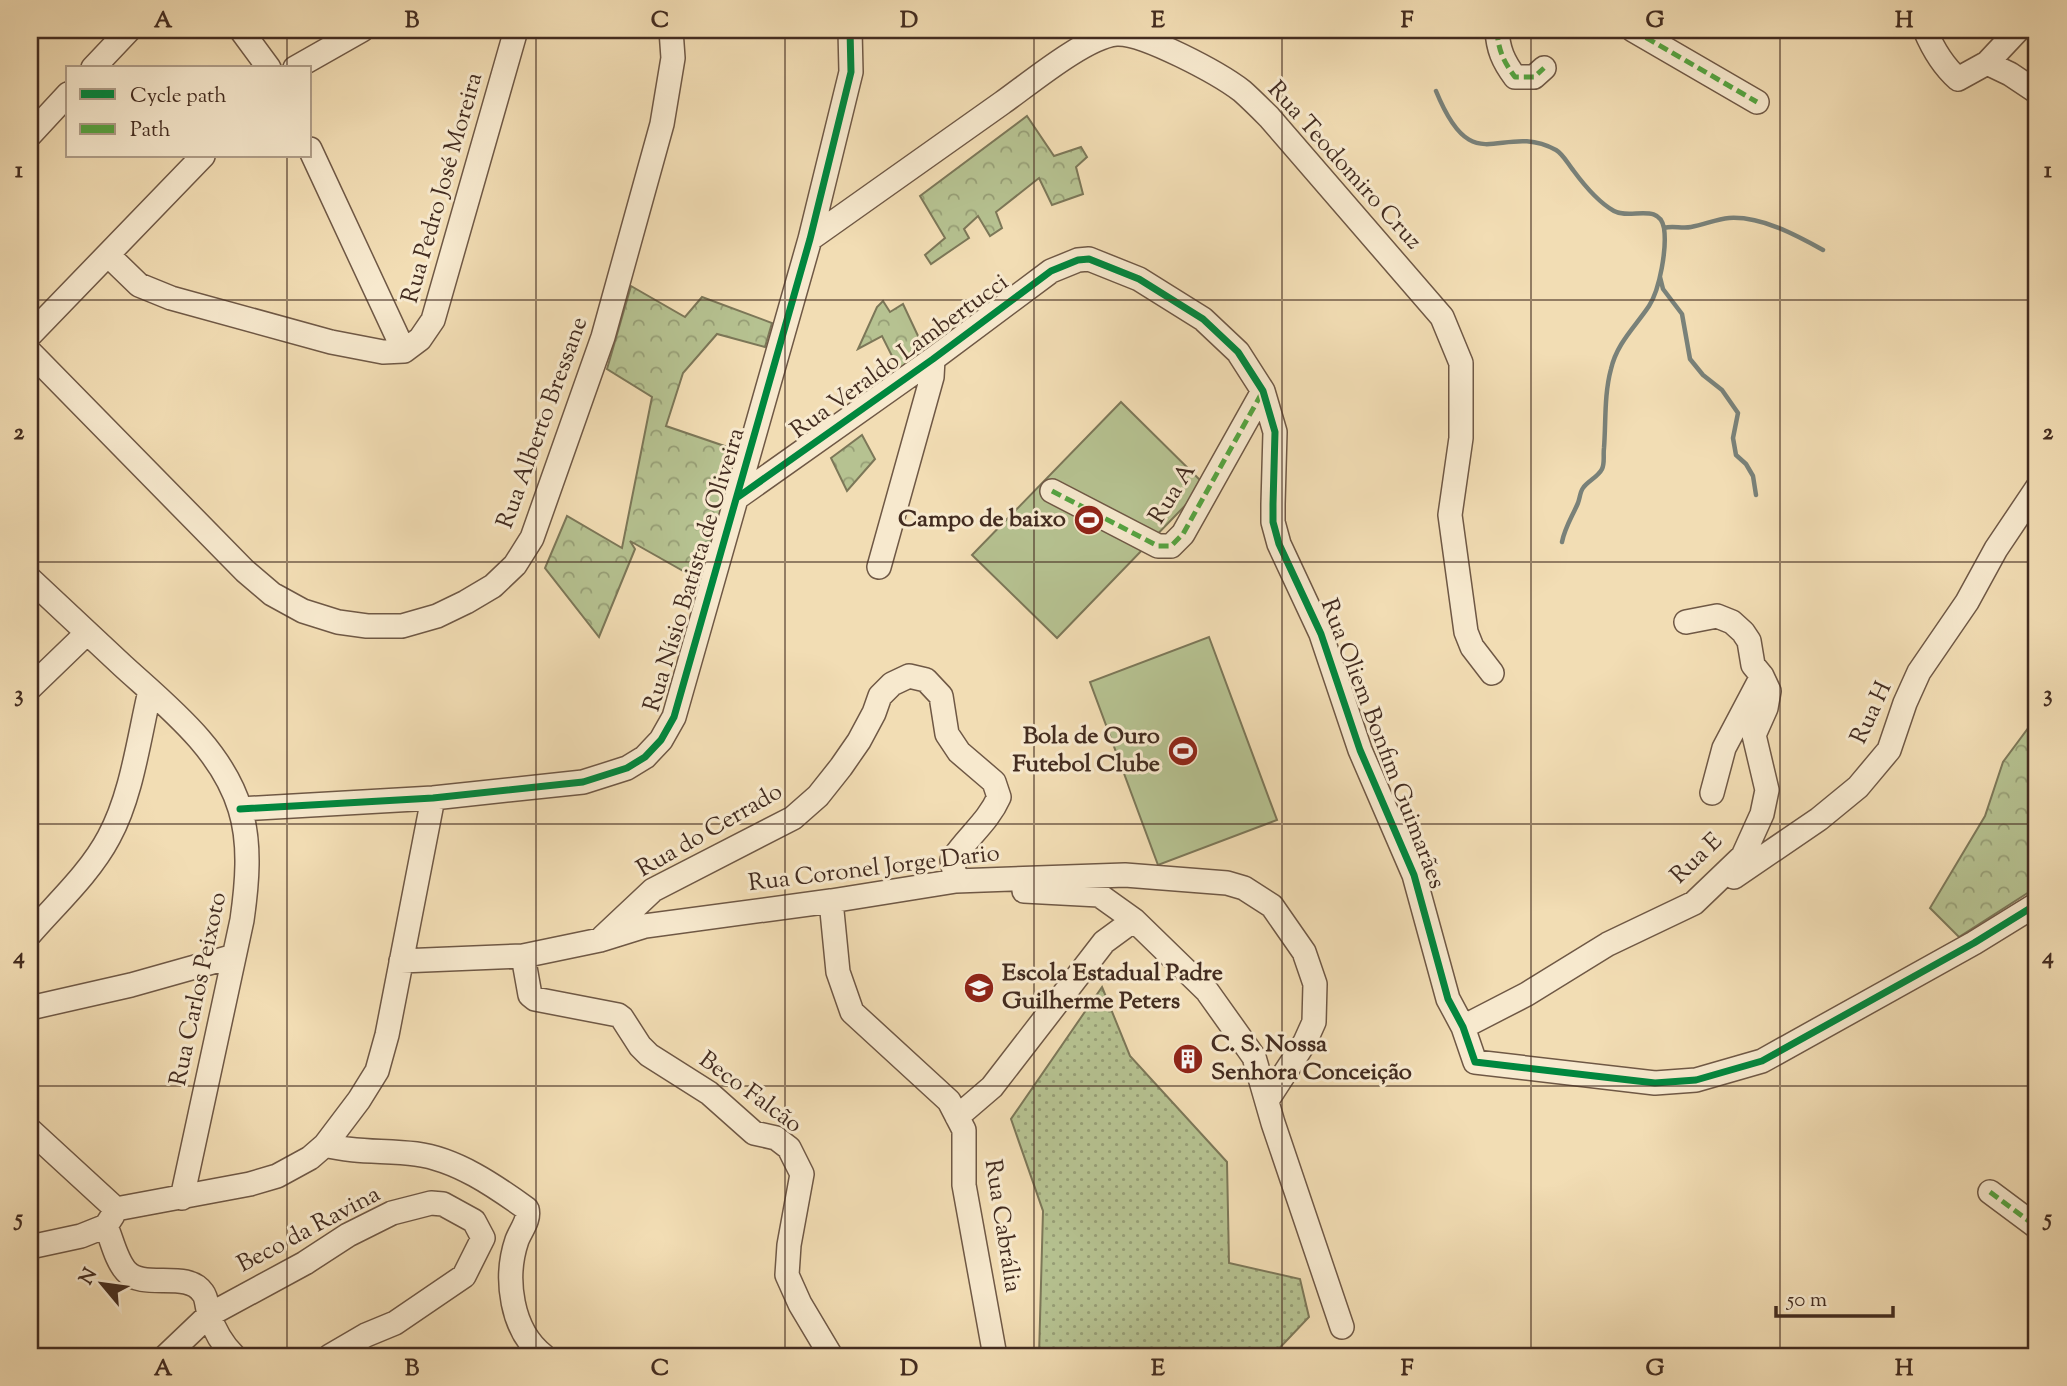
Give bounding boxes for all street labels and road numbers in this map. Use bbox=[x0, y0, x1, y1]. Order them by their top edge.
street label: Rua Pedro José Moreira bbox=[394, 69, 492, 307]
street label: Rua Teodomiro Cruz bbox=[1259, 74, 1429, 258]
street label: Rua Veraldo Lambertucci bbox=[784, 266, 1016, 448]
street label: Rua Alberto Bressane bbox=[489, 312, 597, 534]
street label: Rua Nísio Batista de Oliveira bbox=[636, 424, 754, 716]
street label: Rua A bbox=[1141, 457, 1205, 531]
street label: Rua Oliem Bonfim Guimarães bbox=[1311, 594, 1453, 894]
street label: Rua H bbox=[1843, 676, 1901, 750]
street label: Rua do Cerrado bbox=[631, 775, 789, 887]
street label: Rua E bbox=[1663, 825, 1731, 892]
street label: Rua Coronel Jorge Dario bbox=[746, 837, 1002, 901]
street label: Rua Carlos Peixoto bbox=[162, 889, 236, 1089]
street label: Beco Falcão bbox=[691, 1044, 809, 1142]
street label: Rua Cabrália bbox=[975, 1157, 1029, 1295]
street label: Beco da Ravina bbox=[231, 1178, 387, 1282]

